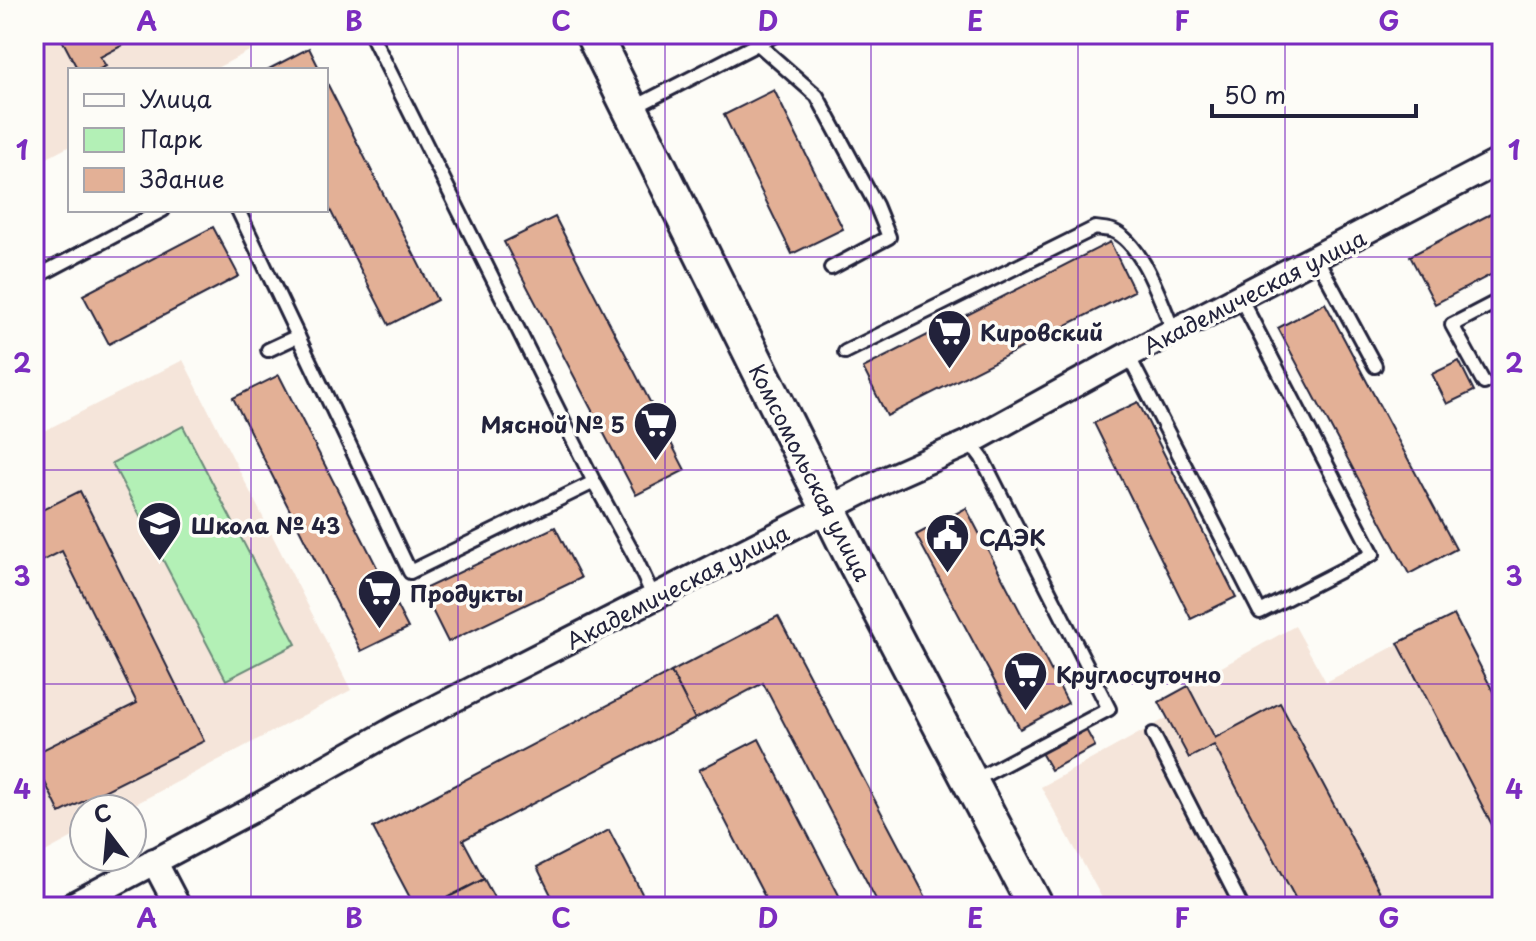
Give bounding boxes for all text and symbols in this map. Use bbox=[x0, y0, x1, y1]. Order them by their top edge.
text: A bbox=[137, 1, 157, 40]
text: B bbox=[345, 1, 363, 40]
text: C bbox=[551, 1, 571, 40]
text: D bbox=[758, 1, 778, 40]
text: E bbox=[967, 1, 983, 40]
text: F bbox=[1174, 1, 1190, 40]
text: G bbox=[1378, 1, 1400, 40]
legend bbox=[68, 68, 328, 212]
scale bar bbox=[1212, 68, 1416, 118]
text: 50 m bbox=[1224, 76, 1286, 112]
text: Улица bbox=[140, 80, 212, 116]
text: Парк bbox=[140, 120, 203, 156]
text: 1 bbox=[16, 130, 28, 169]
text: 1 bbox=[1508, 130, 1520, 169]
text: Здание bbox=[140, 160, 225, 196]
street label: Академическая улица bbox=[1137, 220, 1371, 362]
supermarket icon: Кировский bbox=[925, 307, 973, 370]
place label: Кировский bbox=[980, 315, 1103, 348]
text: 2 bbox=[13, 343, 31, 382]
text: 2 bbox=[1505, 343, 1523, 382]
street label: Комсомольская улица bbox=[742, 358, 880, 586]
supermarket icon: Мясной № 5 bbox=[632, 399, 680, 462]
place label: Мясной № 5 bbox=[481, 407, 625, 440]
school or university icon: Школа № 43 bbox=[136, 500, 184, 563]
place label: Школа № 43 bbox=[191, 508, 340, 541]
public building icon: СДЭК bbox=[924, 512, 972, 575]
street label: Академическая улица bbox=[560, 515, 794, 657]
place label: СДЭК bbox=[979, 520, 1046, 553]
text: 3 bbox=[13, 556, 31, 595]
text: 3 bbox=[1505, 556, 1523, 595]
supermarket icon: Продукты bbox=[355, 568, 403, 631]
place label: Продукты bbox=[410, 576, 523, 609]
supermarket icon: Круглосуточно bbox=[1001, 649, 1049, 712]
place label: Круглосуточно bbox=[1056, 657, 1221, 690]
text: 4 bbox=[13, 769, 31, 808]
text: 4 bbox=[1505, 769, 1523, 808]
north arrow bbox=[68, 793, 148, 873]
text: С bbox=[90, 794, 115, 830]
text: A bbox=[137, 898, 157, 937]
text: B bbox=[345, 898, 363, 937]
text: C bbox=[551, 898, 571, 937]
text: D bbox=[758, 898, 778, 937]
text: E bbox=[967, 898, 983, 937]
text: F bbox=[1174, 898, 1190, 937]
text: G bbox=[1378, 898, 1400, 937]

